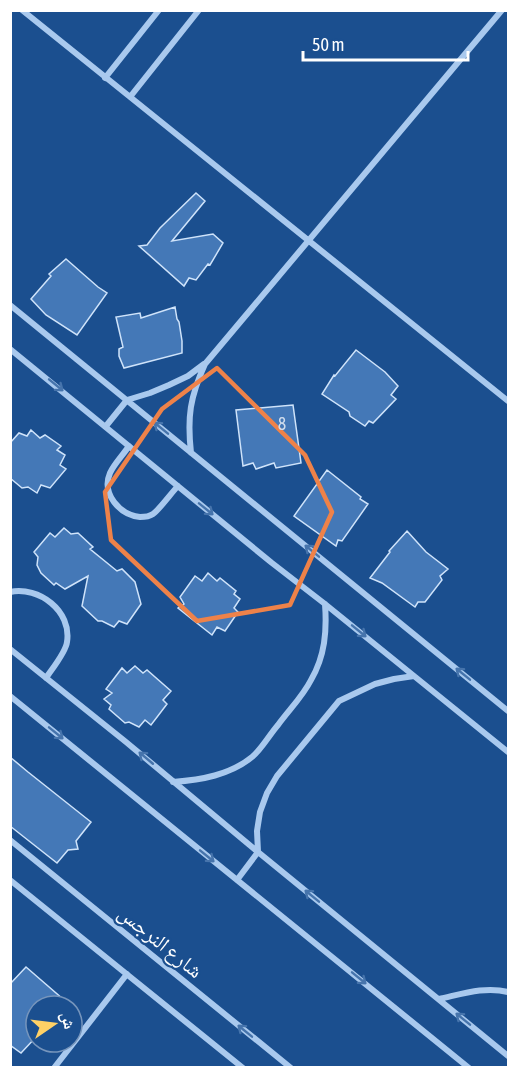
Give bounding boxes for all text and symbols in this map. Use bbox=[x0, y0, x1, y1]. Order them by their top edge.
scale bar bbox=[303, 24, 468, 62]
text: 50 m bbox=[312, 34, 344, 55]
one-way arrow bbox=[48, 379, 64, 392]
house number: 8 bbox=[278, 413, 286, 434]
one-way arrow bbox=[153, 421, 169, 434]
one-way arrow bbox=[198, 503, 214, 516]
one-way arrow bbox=[305, 544, 320, 558]
one-way arrow bbox=[350, 625, 366, 638]
one-way arrow bbox=[455, 668, 471, 681]
one-way arrow bbox=[48, 726, 64, 739]
one-way arrow bbox=[139, 751, 154, 765]
one-way arrow bbox=[199, 849, 215, 862]
one-way arrow bbox=[304, 889, 320, 902]
street label: شارع النرجس bbox=[113, 900, 208, 984]
one-way arrow bbox=[351, 972, 367, 985]
north arrow bbox=[24, 994, 84, 1054]
text: ش bbox=[57, 1010, 79, 1031]
one-way arrow bbox=[455, 1013, 471, 1026]
one-way arrow bbox=[237, 1024, 253, 1037]

